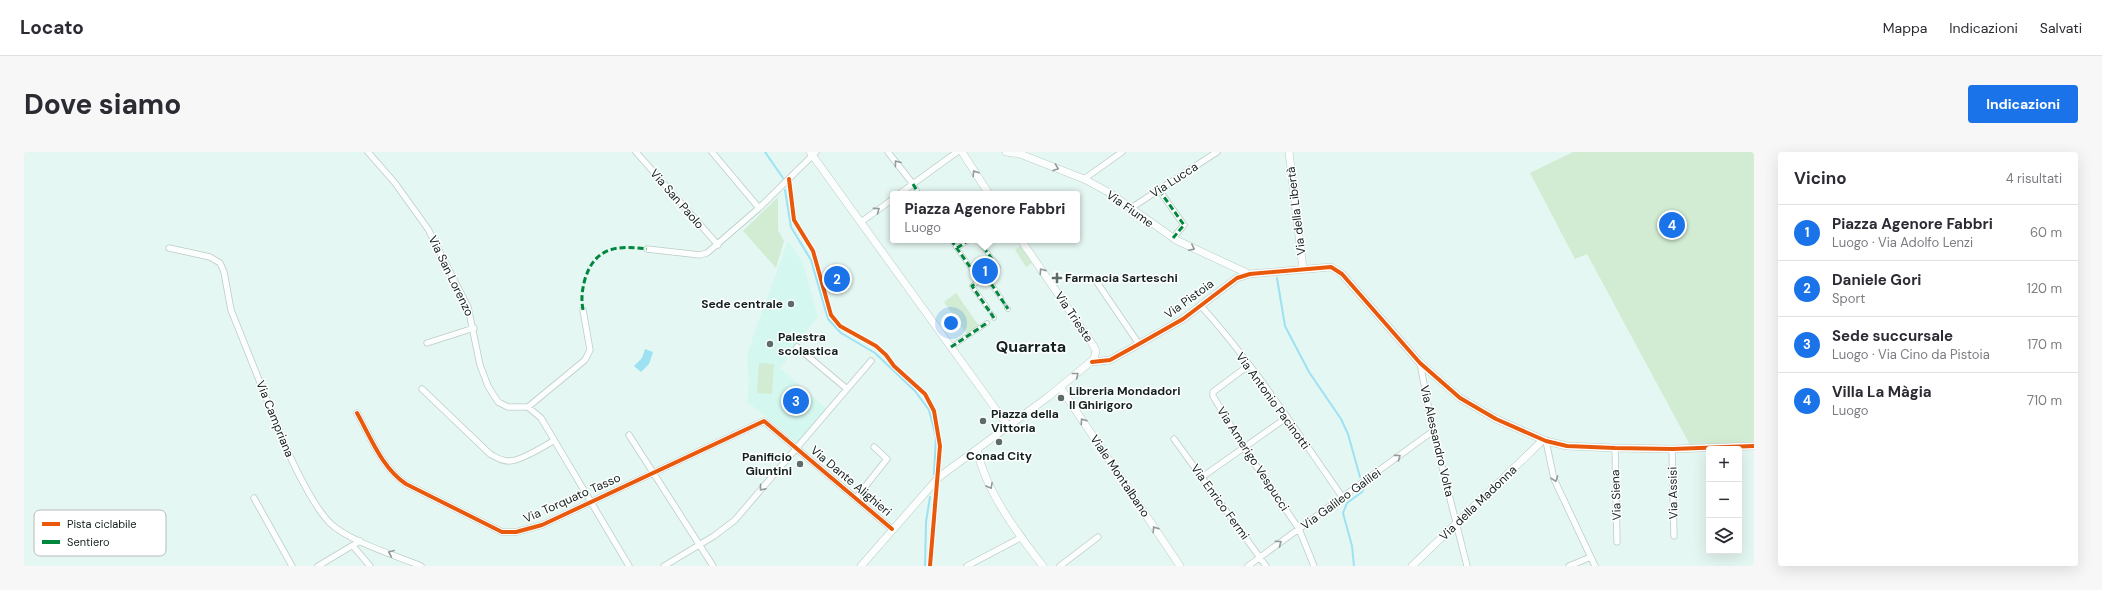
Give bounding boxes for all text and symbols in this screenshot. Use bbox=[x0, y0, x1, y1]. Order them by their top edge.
text: Locato bbox=[20, 15, 84, 40]
text: Mappa bbox=[1883, 19, 1927, 37]
text: Indicazioni bbox=[1949, 19, 2018, 37]
text: Salvati bbox=[2040, 19, 2082, 37]
button: Indicazioni bbox=[1968, 85, 2078, 123]
text: Dove siamo bbox=[24, 86, 181, 123]
street label: Via Lucca bbox=[1147, 159, 1201, 201]
one-way arrow bbox=[894, 161, 901, 168]
one-way arrow bbox=[1053, 164, 1060, 172]
street label: Via San Paolo bbox=[647, 166, 707, 232]
street label: Via della Libertà bbox=[1283, 166, 1309, 256]
text: Vicino bbox=[1794, 167, 1847, 189]
one-way arrow bbox=[973, 170, 980, 177]
text: 4 risultati bbox=[2006, 170, 2062, 187]
street label: Via Fiume bbox=[1103, 187, 1157, 231]
popup bbox=[890, 191, 1080, 243]
text: Piazza Agenore Fabbri bbox=[905, 199, 1065, 219]
one-way arrow bbox=[873, 207, 880, 215]
pin: 4 bbox=[1659, 210, 1685, 240]
text: Piazza Agenore Fabbri bbox=[1832, 214, 1993, 234]
text: Luogo bbox=[905, 219, 941, 236]
text: 1 bbox=[1805, 224, 1809, 241]
text: 60 m bbox=[2030, 224, 2062, 241]
street label: Via San Lorenzo bbox=[425, 233, 477, 319]
text: Luogo · Via Adolfo Lenzi bbox=[1832, 234, 1973, 251]
one-way arrow bbox=[1188, 243, 1195, 251]
pin: 1 bbox=[972, 256, 998, 286]
pin: 2 bbox=[824, 264, 850, 294]
one-way arrow bbox=[1040, 268, 1047, 275]
place label: Farmacia Sarteschi bbox=[1065, 270, 1178, 286]
text: Daniele Gori bbox=[1832, 270, 1921, 290]
marker: Farmacia Sarteschi bbox=[1052, 273, 1062, 283]
street label: Via Pistoia bbox=[1161, 276, 1217, 322]
text: 2 bbox=[1803, 280, 1811, 297]
text: 120 m bbox=[2027, 280, 2062, 297]
street label: Via Trieste bbox=[1051, 289, 1097, 346]
text: Sport bbox=[1832, 290, 1865, 307]
place label: Sede centrale bbox=[701, 296, 783, 312]
marker: Sede centrale bbox=[786, 299, 796, 309]
your location bbox=[941, 313, 961, 333]
text: Sede succursale bbox=[1832, 326, 1953, 346]
place label: Palestra scolastica bbox=[778, 329, 838, 359]
district label: Quarrata bbox=[996, 336, 1066, 357]
text: 3 bbox=[1803, 336, 1811, 353]
text: 170 m bbox=[2027, 336, 2062, 353]
marker: Palestra scolastica bbox=[765, 339, 775, 349]
text: Luogo · Via Cino da Pistoia bbox=[1832, 346, 1990, 363]
street label: Via Antonio Pacinotti bbox=[1232, 349, 1314, 453]
one-way arrow bbox=[1071, 372, 1078, 379]
street label: Via Campriana bbox=[252, 378, 298, 460]
text: Villa La Màgia bbox=[1832, 382, 1932, 402]
place label: Libreria Mondadori Il Ghirigoro bbox=[1069, 383, 1181, 413]
street label: Via Alessandro Volta bbox=[1416, 384, 1458, 498]
pin: 3 bbox=[783, 386, 809, 416]
text: 4 bbox=[1803, 392, 1811, 409]
text: 710 m bbox=[2027, 392, 2062, 409]
marker: Libreria Mondadori Il Ghirigoro bbox=[1056, 393, 1066, 403]
text: Luogo bbox=[1832, 402, 1868, 419]
street label: Via Amerigo Vespucci bbox=[1213, 404, 1293, 514]
place label: Piazza della Vittoria bbox=[991, 406, 1059, 436]
marker: Piazza della Vittoria bbox=[978, 416, 988, 426]
one-way arrow bbox=[1080, 418, 1088, 425]
street label: Viale Montalbano bbox=[1086, 432, 1154, 520]
marker: Conad City bbox=[994, 437, 1004, 447]
street label: Via Dante Alighieri bbox=[807, 442, 895, 520]
map controls bbox=[1706, 446, 1742, 554]
button: + bbox=[1706, 446, 1742, 482]
place label: Conad City bbox=[966, 448, 1033, 464]
place label: Panificio Giuntini bbox=[742, 449, 792, 479]
one-way arrow bbox=[1394, 454, 1401, 462]
marker: Panificio Giuntini bbox=[795, 459, 805, 469]
street label: Via Enrico Fermi bbox=[1187, 461, 1253, 543]
street label: Via della Madonna bbox=[1436, 462, 1520, 544]
street label: Via Galileo Galilei bbox=[1298, 464, 1384, 533]
street label: Via Assisi bbox=[1665, 467, 1681, 519]
street label: Via Torquato Tasso bbox=[521, 469, 623, 527]
street label: Via Siena bbox=[1607, 469, 1625, 521]
one-way arrow bbox=[1550, 476, 1558, 483]
one-way arrow bbox=[985, 481, 993, 489]
button: − bbox=[1706, 482, 1742, 518]
one-way arrow bbox=[760, 483, 767, 491]
legend bbox=[34, 510, 166, 556]
text: Pista ciclabile bbox=[67, 517, 136, 531]
button: layers bbox=[1706, 518, 1742, 554]
one-way arrow bbox=[1152, 526, 1160, 533]
text: Sentiero bbox=[67, 535, 110, 549]
one-way arrow bbox=[1275, 541, 1282, 548]
one-way arrow bbox=[387, 550, 394, 558]

